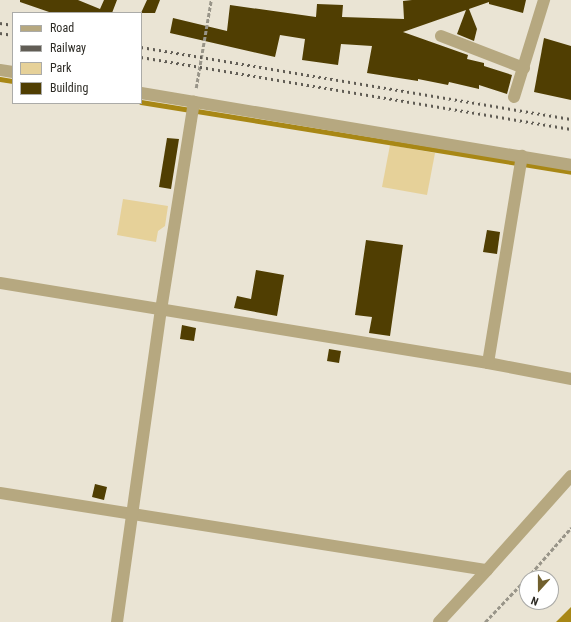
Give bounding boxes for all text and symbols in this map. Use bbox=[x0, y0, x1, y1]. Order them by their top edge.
legend bbox=[12, 12, 142, 104]
text: Road bbox=[50, 21, 74, 35]
text: Railway bbox=[50, 41, 86, 55]
text: Park bbox=[50, 61, 71, 75]
text: Building bbox=[50, 81, 88, 95]
north arrow bbox=[519, 570, 559, 610]
text: N bbox=[529, 593, 540, 608]

